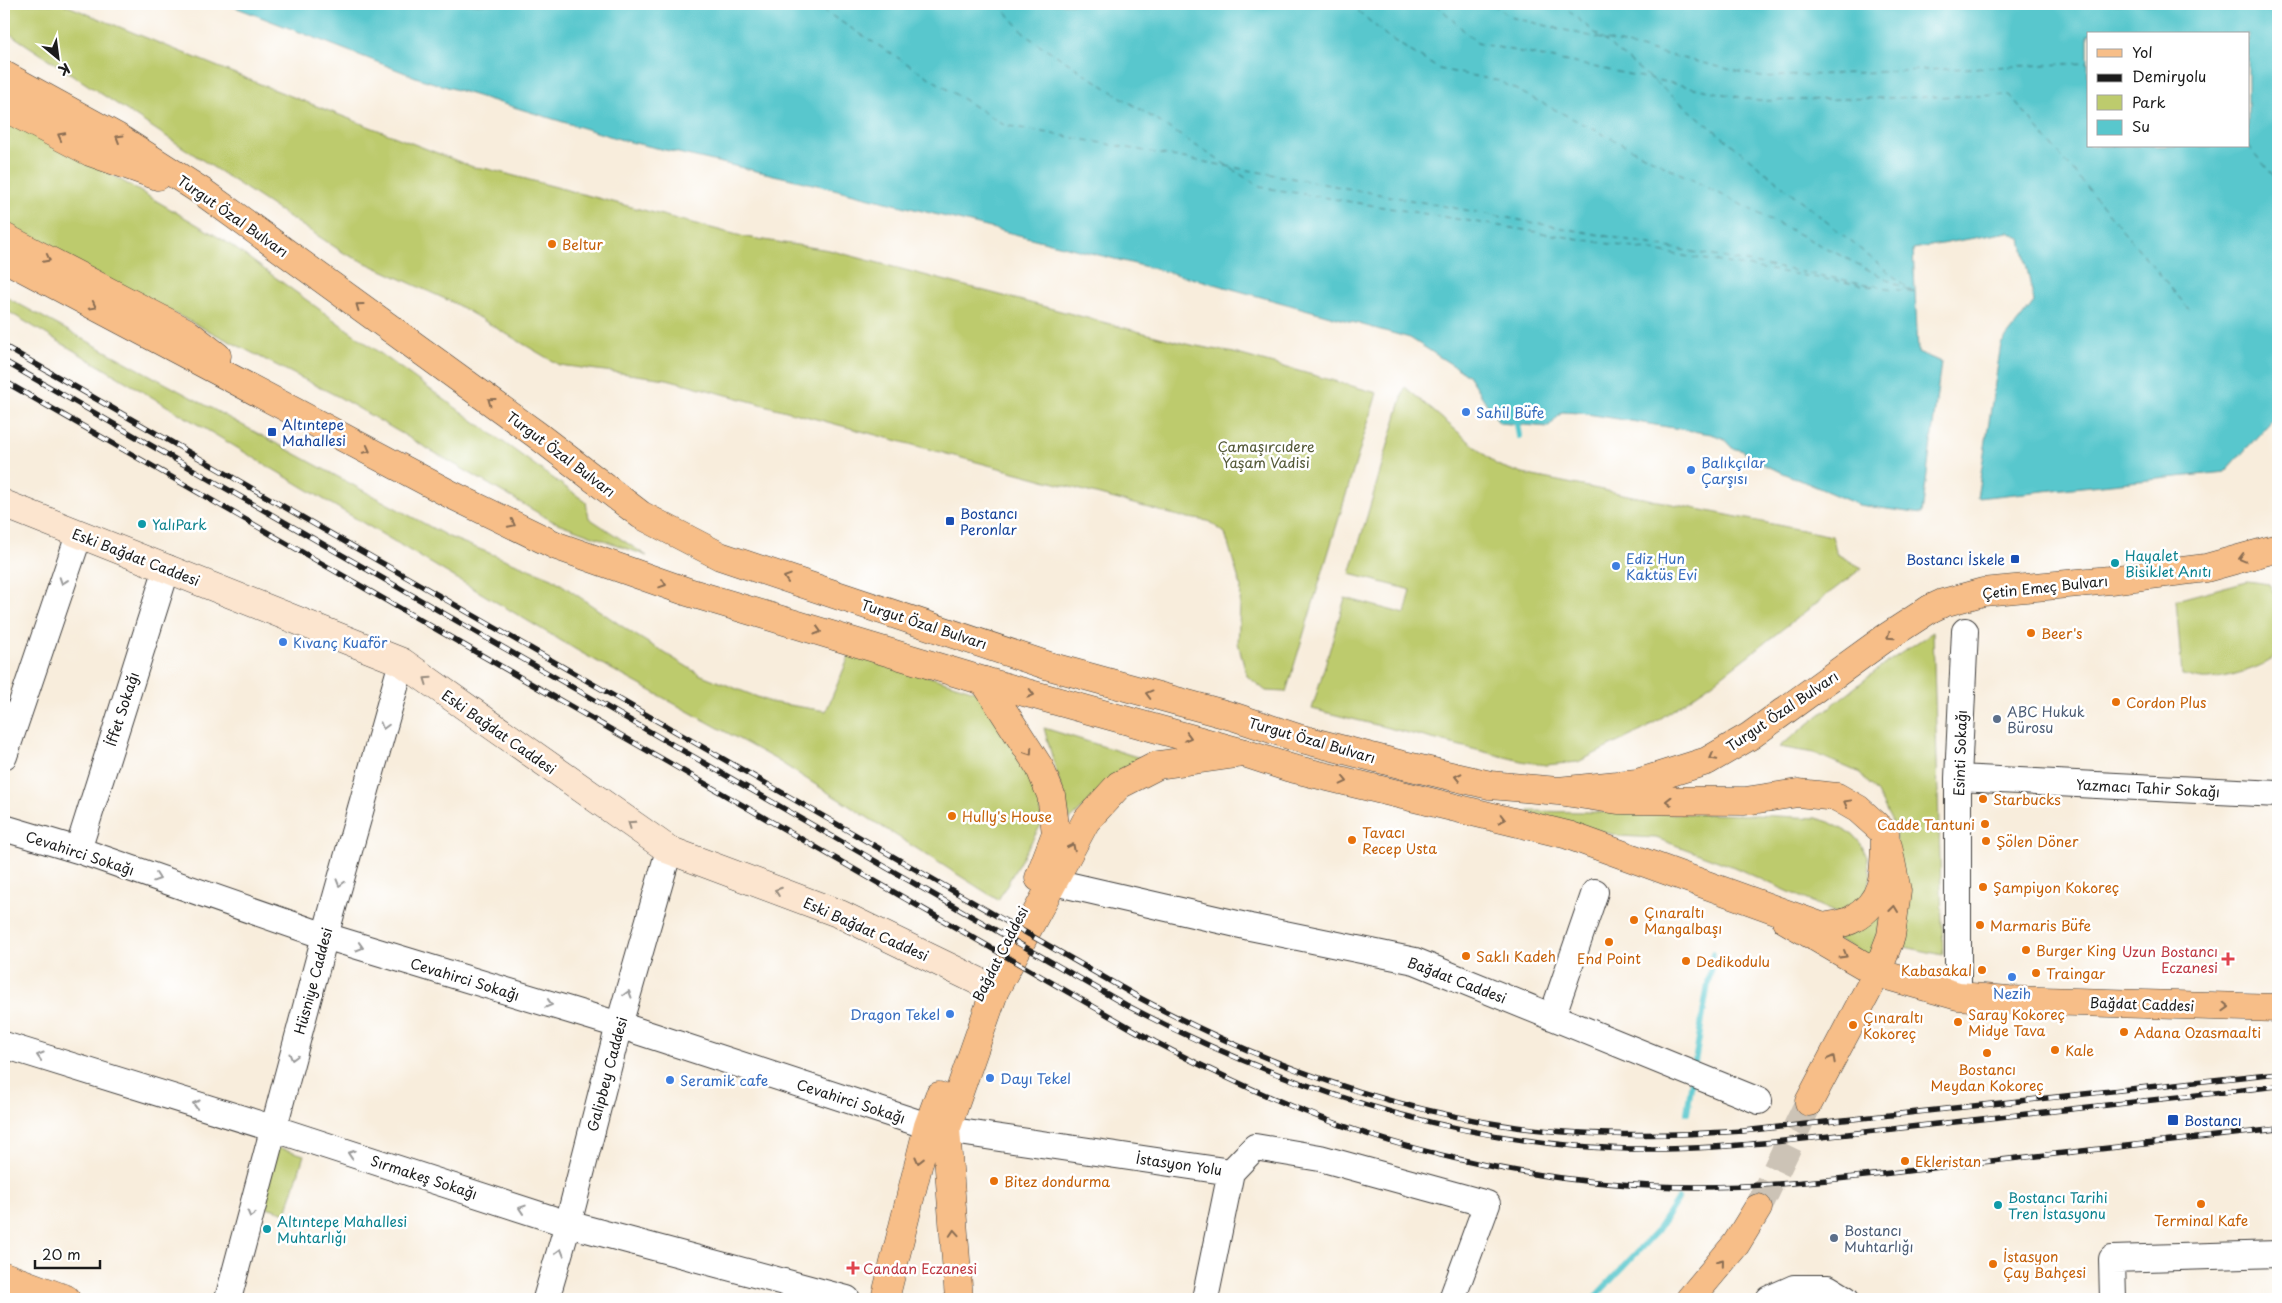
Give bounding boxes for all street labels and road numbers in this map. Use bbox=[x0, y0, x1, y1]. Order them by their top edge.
street label: Turgut Özal Bulvarı bbox=[173, 170, 293, 262]
street label: Turgut Özal Bulvarı bbox=[502, 406, 620, 502]
street label: Eski Bağdat Caddesi bbox=[69, 523, 203, 591]
street label: Çetin Emeç Bulvarı bbox=[1981, 570, 2109, 604]
street label: Turgut Özal Bulvarı bbox=[858, 594, 990, 654]
street label: Turgut Özal Bulvarı bbox=[1722, 666, 1842, 756]
street label: İffet Sokağı bbox=[100, 669, 144, 749]
street label: Eski Bağdat Caddesi bbox=[438, 685, 560, 779]
street label: Esinti Sokağı bbox=[1948, 710, 1972, 796]
street label: Turgut Özal Bulvarı bbox=[1246, 712, 1378, 768]
street label: Yazmacı Tahir Sokağı bbox=[2076, 774, 2220, 802]
street label: Cevahirci Sokağı bbox=[23, 826, 137, 880]
street label: Eski Bağdat Caddesi bbox=[800, 892, 932, 966]
street label: Bağdat Caddesi bbox=[967, 902, 1033, 1005]
street label: Hüsniye Caddesi bbox=[289, 925, 337, 1037]
street label: Bağdat Caddesi bbox=[1404, 951, 1510, 1009]
street label: Cevahirci Sokağı bbox=[408, 952, 522, 1006]
street label: Bağdat Caddesi bbox=[2089, 992, 2195, 1016]
street label: Galipbey Caddesi bbox=[582, 1014, 632, 1134]
street label: Cevahirci Sokağı bbox=[794, 1074, 908, 1128]
street label: İstasyon Yolu bbox=[1135, 1148, 1223, 1180]
street label: Sırmakeş Sokağı bbox=[368, 1150, 480, 1204]

